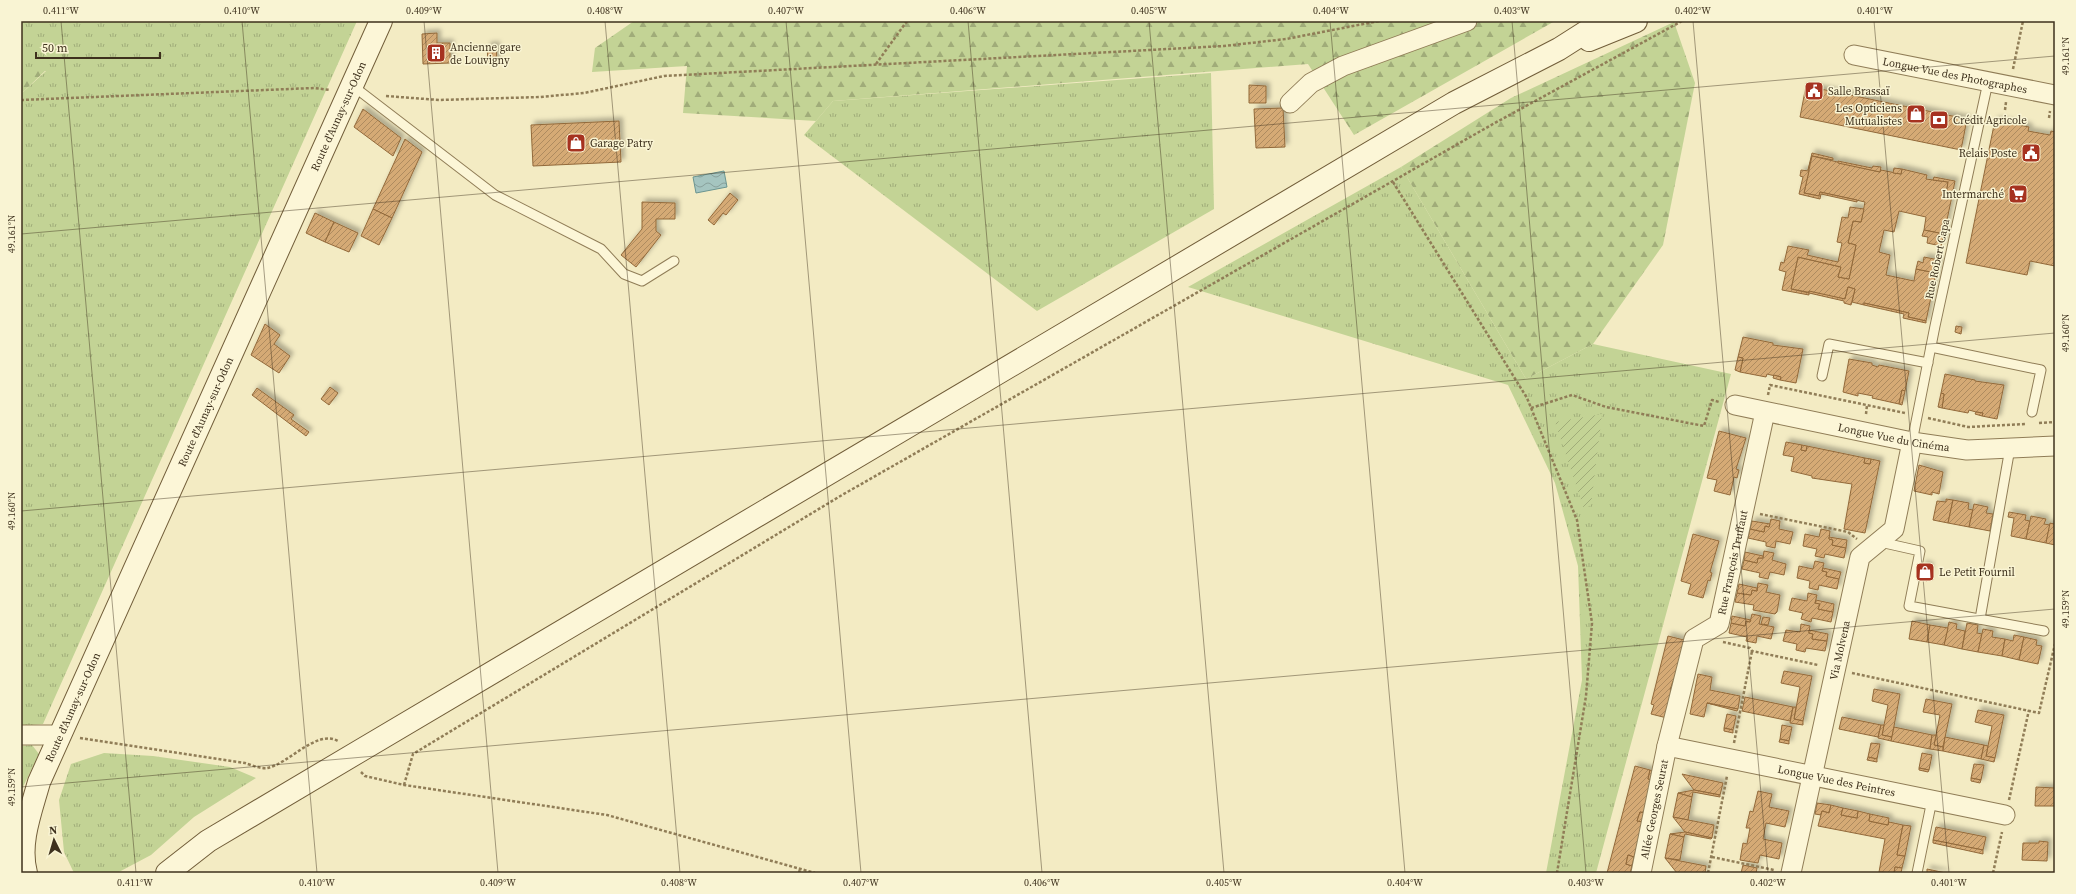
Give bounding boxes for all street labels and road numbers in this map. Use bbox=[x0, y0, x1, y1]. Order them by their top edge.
street label: Longue Vue des Photographes bbox=[1881, 54, 2029, 97]
street label: Route d'Aunay-sur-Odon bbox=[307, 59, 370, 174]
street label: Rue Robert Capa bbox=[1922, 217, 1953, 301]
street label: Route d'Aunay-sur-Odon bbox=[175, 354, 237, 469]
street label: Longue Vue du Cinéma bbox=[1836, 420, 1951, 455]
street label: Rue François Truffaut bbox=[1714, 509, 1752, 616]
street label: Via Molvena bbox=[1826, 619, 1854, 682]
street label: Route d'Aunay-sur-Odon bbox=[42, 650, 104, 765]
street label: Allée Georges Seurat bbox=[1637, 758, 1672, 861]
street label: Longue Vue des Peintres bbox=[1776, 762, 1897, 800]

